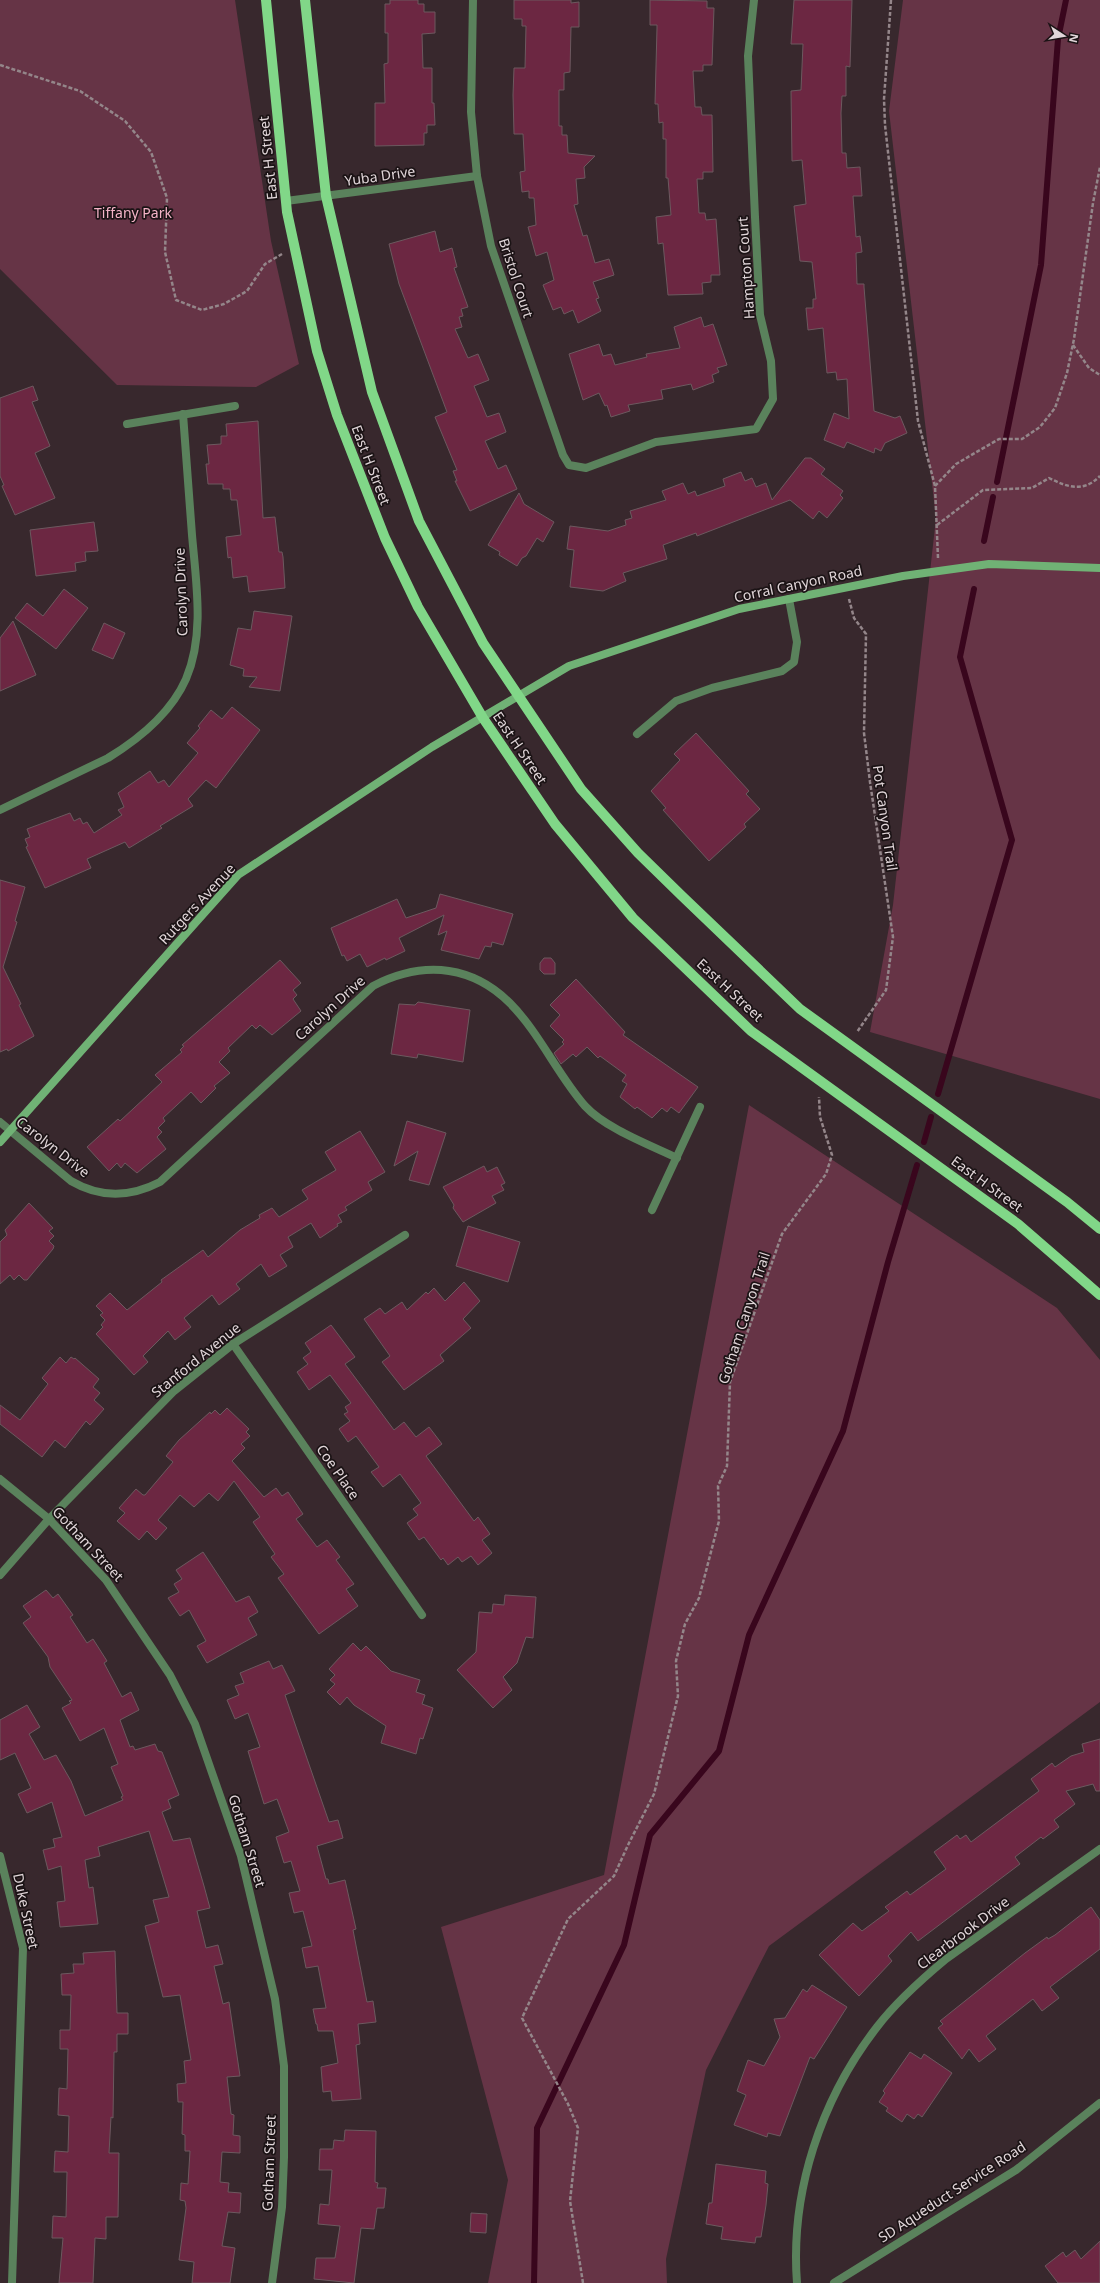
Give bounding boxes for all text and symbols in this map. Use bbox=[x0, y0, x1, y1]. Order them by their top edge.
north arrow bbox=[1044, 16, 1084, 56]
text: N bbox=[1066, 32, 1083, 44]
street label: East H Street bbox=[254, 115, 281, 201]
street label: Yuba Drive bbox=[344, 161, 416, 190]
park label: Tiffany Park bbox=[94, 203, 172, 222]
street label: Hampton Court bbox=[732, 216, 759, 320]
street label: Bristol Court bbox=[495, 236, 538, 320]
street label: East H Street bbox=[348, 422, 395, 508]
street label: Carolyn Drive bbox=[169, 547, 192, 636]
street label: Corral Canyon Road bbox=[732, 561, 864, 606]
street label: East H Street bbox=[489, 708, 552, 788]
street label: Pot Canyon Trail bbox=[869, 764, 902, 872]
street label: Rutgers Avenue bbox=[154, 859, 239, 948]
street label: East H Street bbox=[693, 954, 768, 1025]
street label: Carolyn Drive bbox=[290, 971, 369, 1044]
street label: Carolyn Drive bbox=[13, 1112, 94, 1181]
street label: East H Street bbox=[948, 1151, 1027, 1216]
street label: Gotham Canyon Trail bbox=[713, 1249, 774, 1386]
street label: Stanford Avenue bbox=[147, 1318, 244, 1401]
street label: Coe Place bbox=[312, 1440, 364, 1503]
street label: Gotham Street bbox=[49, 1502, 128, 1585]
street label: Gotham Street bbox=[224, 1792, 271, 1890]
street label: Duke Street bbox=[9, 1871, 44, 1951]
street label: Clearbrook Drive bbox=[913, 1892, 1013, 1974]
street label: Gotham Street bbox=[257, 2115, 280, 2211]
street label: SD Aqueduct Service Road bbox=[874, 2137, 1029, 2246]

